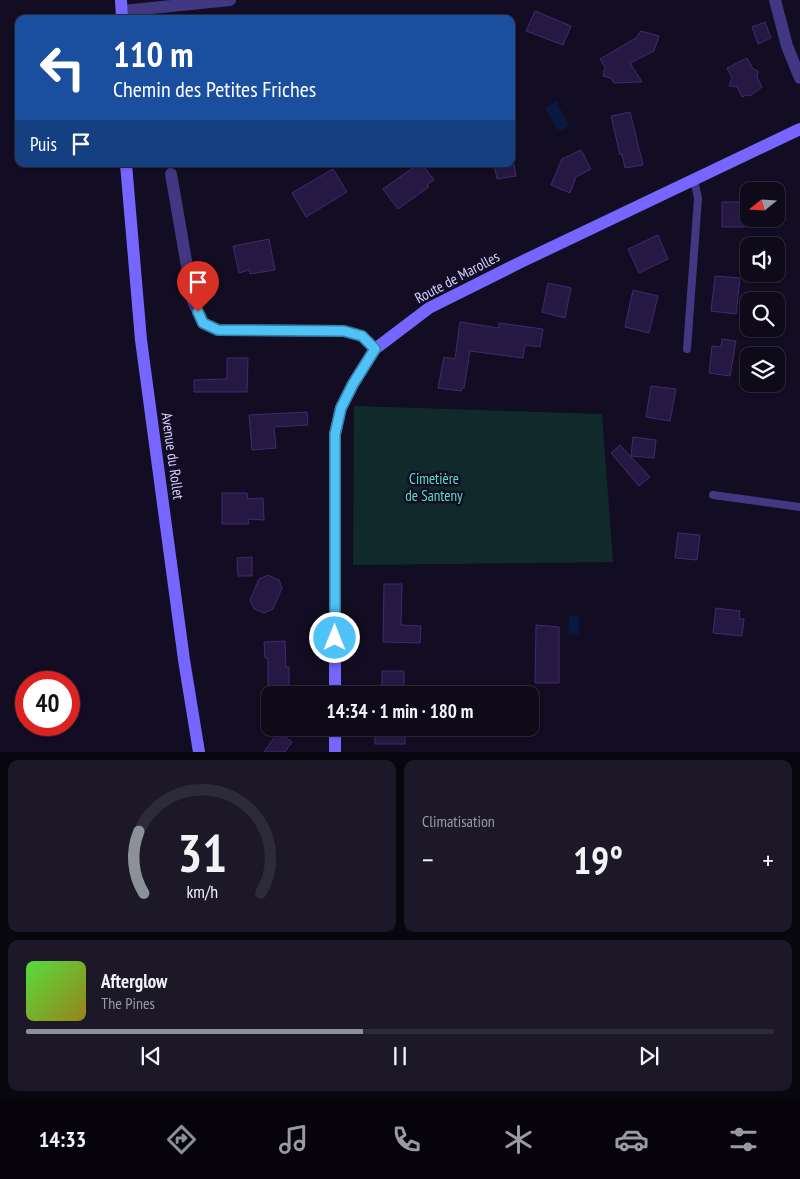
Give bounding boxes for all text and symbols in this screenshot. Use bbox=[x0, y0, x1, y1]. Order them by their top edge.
text: 110 m bbox=[113, 31, 194, 77]
icon: left bbox=[30, 35, 95, 100]
text: Chemin des Petites Friches bbox=[113, 75, 316, 103]
icon: arrive bbox=[67, 130, 95, 158]
text: Puis bbox=[30, 132, 57, 156]
north arrow bbox=[740, 182, 785, 228]
map controls bbox=[740, 182, 785, 392]
button: sound bbox=[740, 237, 785, 282]
street label: Route de Marolles bbox=[411, 247, 503, 307]
pin bbox=[177, 261, 219, 312]
icon: arrive bbox=[184, 268, 212, 296]
button: search bbox=[740, 292, 785, 337]
button: layers bbox=[740, 347, 785, 392]
street label: Avenue du Rollet bbox=[157, 411, 189, 501]
park label: Cimetière de Santeny bbox=[405, 469, 463, 505]
position arrow bbox=[308, 611, 360, 663]
speed limit sign: 40 bbox=[15, 671, 80, 736]
text: 14:34 · 1 min · 180 m bbox=[327, 699, 473, 723]
text: Climatisation bbox=[422, 811, 495, 831]
text: 31 bbox=[177, 819, 227, 886]
text: 19° bbox=[573, 835, 623, 884]
text: − bbox=[422, 841, 434, 878]
text: + bbox=[762, 841, 774, 878]
text: km/h bbox=[186, 880, 218, 903]
text: Afterglow bbox=[101, 969, 167, 993]
text: The Pines bbox=[101, 993, 155, 1013]
icon: previous bbox=[137, 1042, 165, 1070]
icon: pause bbox=[386, 1042, 414, 1070]
icon: next bbox=[635, 1042, 663, 1070]
icon: directions bbox=[164, 1122, 199, 1157]
icon: music bbox=[276, 1122, 311, 1157]
icon: phone bbox=[389, 1122, 424, 1157]
icon: climate bbox=[501, 1122, 536, 1157]
icon: car bbox=[614, 1122, 649, 1157]
icon: filters bbox=[726, 1122, 761, 1157]
text: 14:33 bbox=[39, 1125, 86, 1153]

